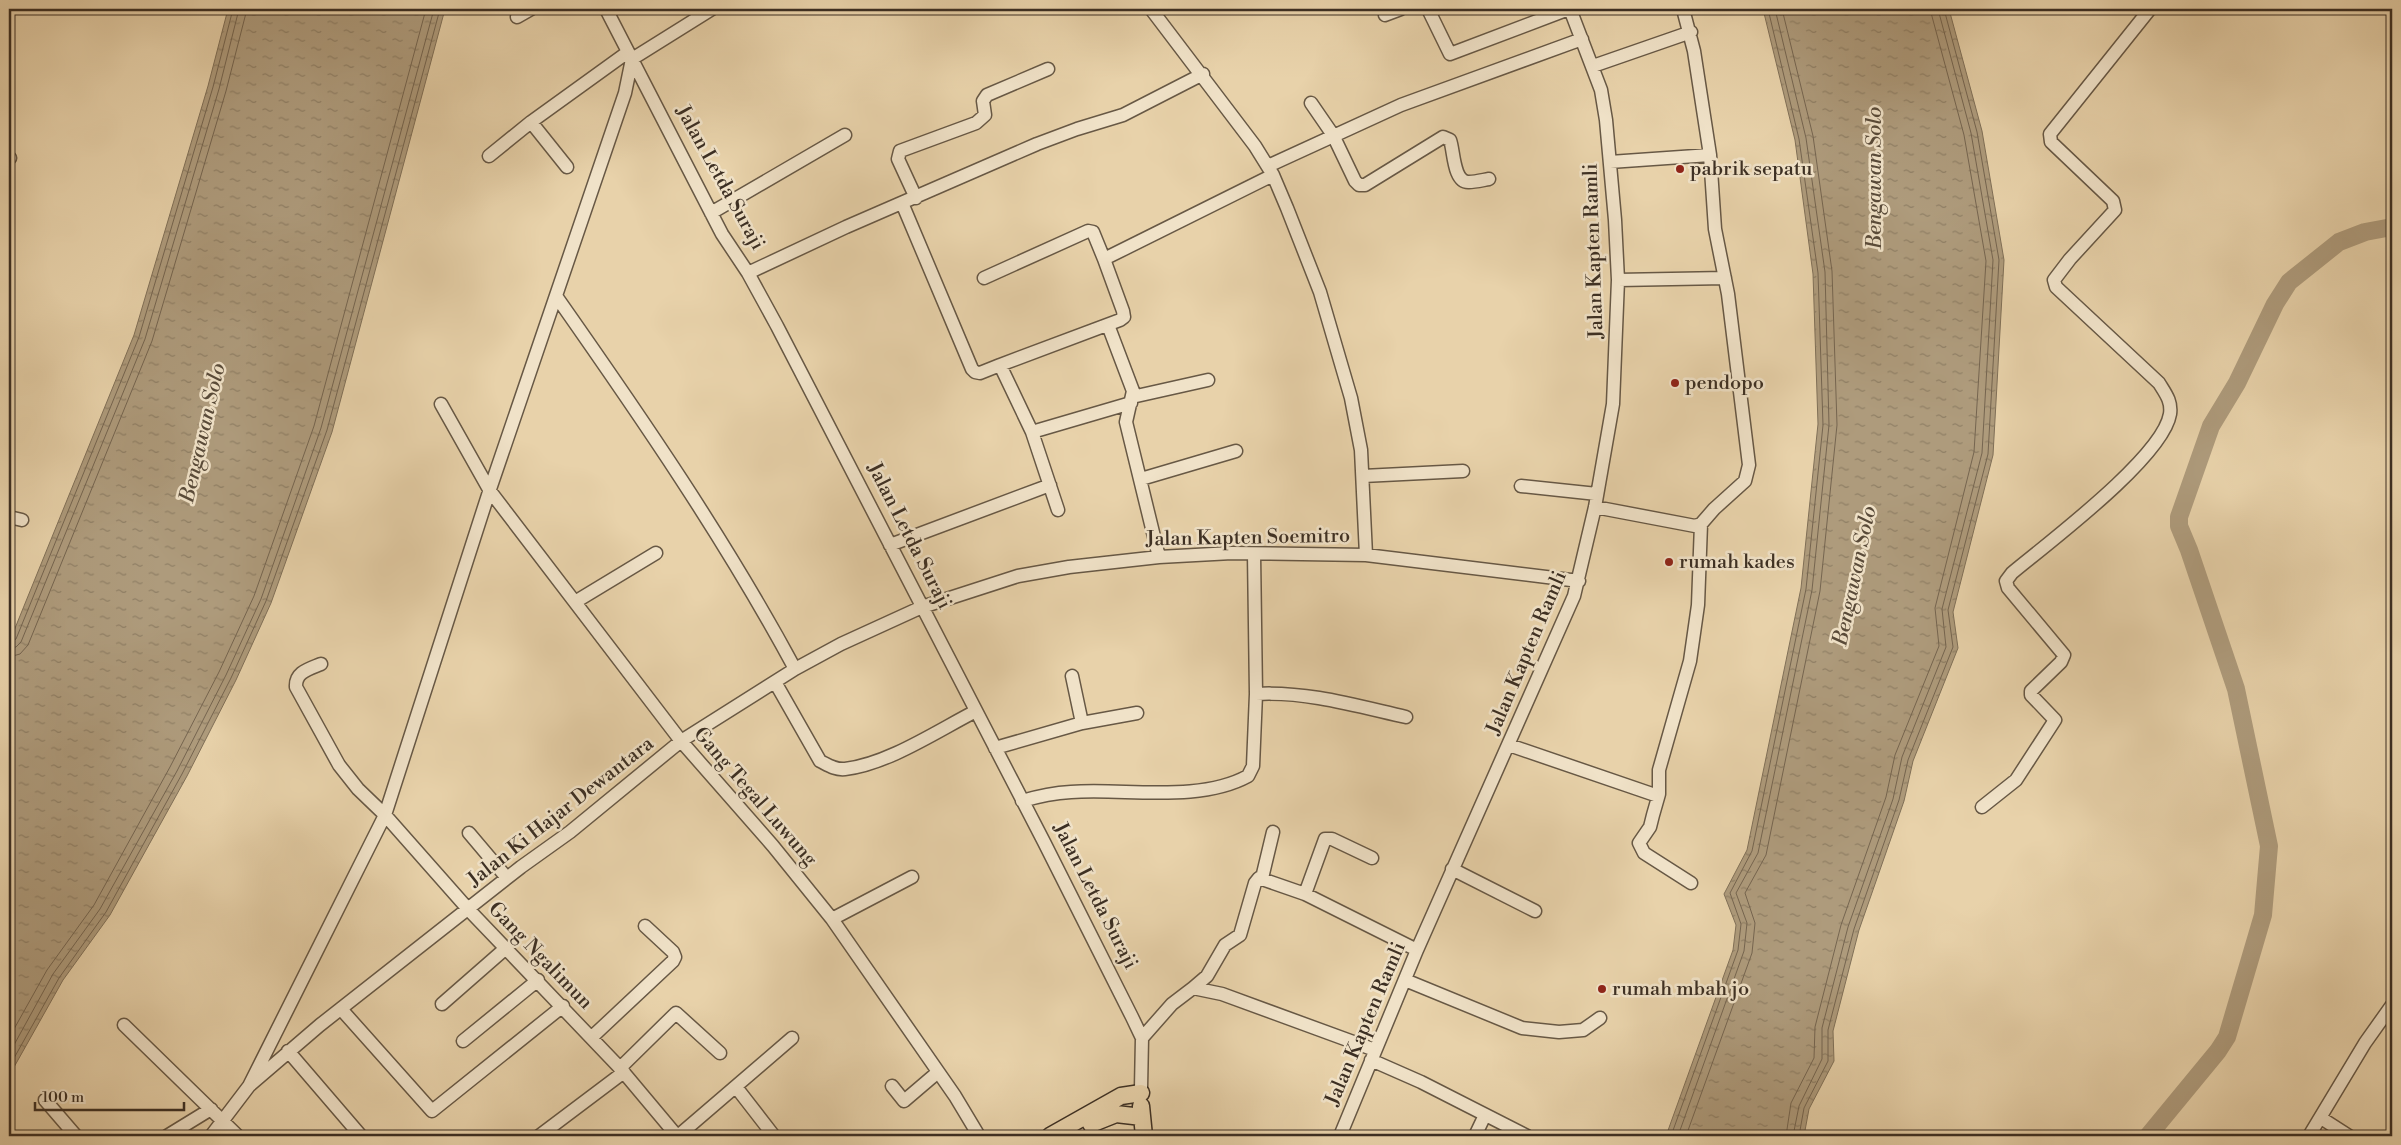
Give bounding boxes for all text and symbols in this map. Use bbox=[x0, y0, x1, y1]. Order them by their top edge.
street label: Jalan Letda Suraji bbox=[669, 101, 770, 255]
water label: Bengawan Solo bbox=[1862, 107, 1888, 250]
place label: pabrik sepatu bbox=[1690, 157, 1813, 182]
street label: Jalan Kapten Ramli bbox=[1578, 163, 1610, 340]
marker: pabrik sepatu bbox=[1674, 163, 1686, 175]
water label: Bengawan Solo bbox=[174, 361, 232, 506]
place label: pendopo bbox=[1685, 371, 1764, 396]
marker: pendopo bbox=[1669, 377, 1681, 389]
street label: Jalan Letda Suraji bbox=[861, 458, 957, 614]
water label: Bengawan Solo bbox=[1827, 504, 1883, 649]
street label: Jalan Kapten Soemitro bbox=[1145, 524, 1350, 552]
place label: rumah kades bbox=[1679, 550, 1795, 575]
marker: rumah kades bbox=[1663, 556, 1675, 568]
street label: Jalan Kapten Ramli bbox=[1481, 567, 1573, 739]
street label: Gang Tegal Luwung bbox=[688, 722, 823, 872]
street label: Jalan Ki Hajar Dewantara bbox=[462, 731, 660, 893]
street label: Jalan Letda Suraji bbox=[1047, 818, 1143, 974]
street label: Gang Ngalimun bbox=[482, 897, 598, 1015]
street label: Jalan Kapten Ramli bbox=[1320, 938, 1412, 1110]
place label: rumah mbah jo bbox=[1612, 977, 1749, 1002]
marker: rumah mbah jo bbox=[1596, 983, 1608, 995]
scale bar bbox=[35, 1080, 184, 1112]
text: 100 m bbox=[42, 1088, 84, 1107]

